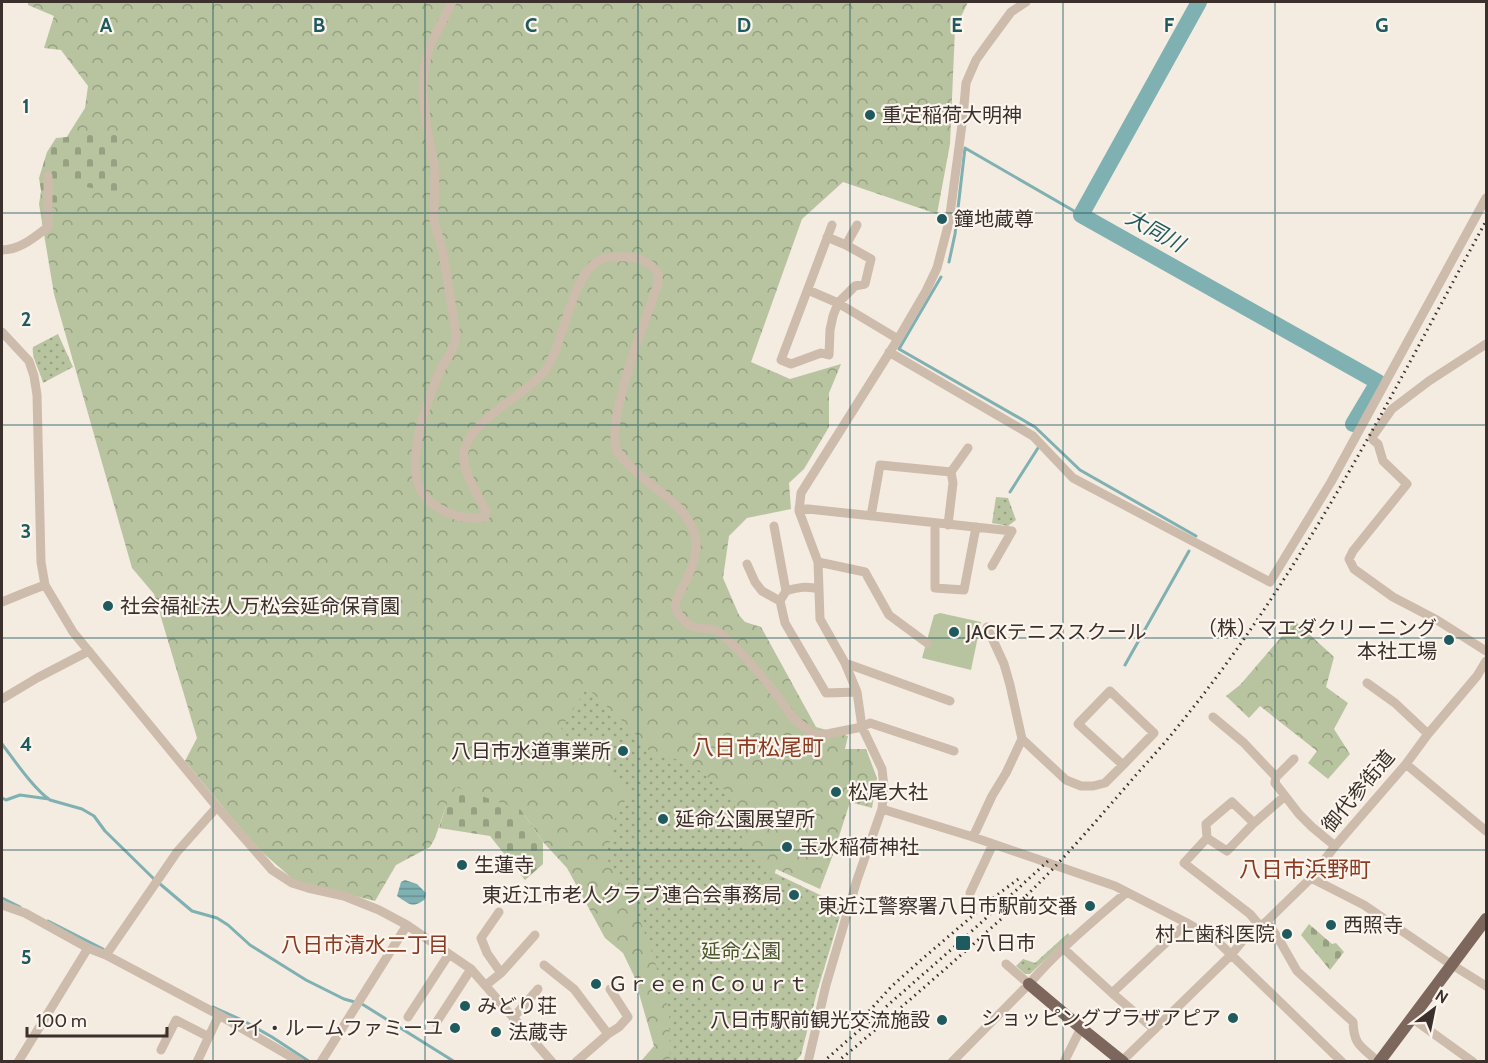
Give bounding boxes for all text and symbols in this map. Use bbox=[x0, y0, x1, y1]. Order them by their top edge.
text: A bbox=[100, 13, 113, 37]
text: B bbox=[313, 13, 325, 37]
text: C bbox=[525, 13, 537, 37]
text: D bbox=[737, 13, 751, 37]
text: E bbox=[951, 13, 963, 37]
text: F bbox=[1164, 13, 1175, 37]
text: G bbox=[1375, 13, 1389, 37]
text: 1 bbox=[22, 94, 30, 118]
place label: 重定稲荷大明神 bbox=[882, 103, 1022, 127]
marker: 重定稲荷大明神 bbox=[863, 108, 877, 122]
water label: 大同川 bbox=[1122, 204, 1191, 258]
place label: 鐘地蔵尊 bbox=[954, 207, 1034, 231]
marker: 鐘地蔵尊 bbox=[935, 212, 949, 226]
text: 2 bbox=[21, 307, 31, 331]
text: 3 bbox=[21, 519, 31, 543]
place label: 社会福祉法人万松会延命保育園 bbox=[120, 594, 400, 618]
marker: 社会福祉法人万松会延命保育園 bbox=[101, 599, 115, 613]
place label: （株）マエダクリーニング 本社工場 bbox=[1197, 616, 1437, 663]
place label: JACKテニススクール bbox=[965, 620, 1147, 644]
marker: JACKテニススクール bbox=[947, 625, 961, 639]
marker: （株）マエダクリーニング 本社工場 bbox=[1442, 633, 1456, 647]
text: 4 bbox=[20, 732, 32, 756]
district label: 八日市松尾町 bbox=[692, 734, 824, 761]
place label: 八日市水道事業所 bbox=[451, 739, 611, 763]
marker: 八日市水道事業所 bbox=[616, 744, 630, 758]
street label: 御代参街道 bbox=[1317, 745, 1399, 837]
place label: 松尾大社 bbox=[848, 780, 928, 804]
marker: 松尾大社 bbox=[829, 785, 843, 799]
place label: 延命公園展望所 bbox=[675, 807, 815, 831]
marker: 延命公園展望所 bbox=[656, 812, 670, 826]
place label: 玉水稲荷神社 bbox=[799, 835, 919, 859]
marker: 玉水稲荷神社 bbox=[780, 840, 794, 854]
place label: 生蓮寺 bbox=[474, 853, 534, 877]
district label: 八日市浜野町 bbox=[1239, 856, 1371, 883]
marker: 生蓮寺 bbox=[455, 858, 469, 872]
place label: 東近江市老人クラブ連合会事務局 bbox=[482, 883, 782, 907]
marker: 東近江市老人クラブ連合会事務局 bbox=[787, 888, 801, 902]
place label: 東近江警察署八日市駅前交番 bbox=[818, 894, 1078, 918]
marker: 東近江警察署八日市駅前交番 bbox=[1083, 899, 1097, 913]
place label: 西照寺 bbox=[1343, 913, 1403, 937]
marker: 西照寺 bbox=[1324, 918, 1338, 932]
place label: 村上歯科医院 bbox=[1155, 922, 1275, 946]
marker: 村上歯科医院 bbox=[1280, 927, 1294, 941]
place label: 八日市 bbox=[976, 931, 1036, 955]
district label: 八日市清水二丁目 bbox=[281, 932, 449, 957]
marker: 八日市 bbox=[954, 934, 972, 952]
park label: 延命公園 bbox=[701, 939, 781, 963]
text: 5 bbox=[21, 945, 31, 969]
place label: ＧｒｅｅｎＣｏｕｒｔ bbox=[608, 972, 808, 996]
marker: ＧｒｅｅｎＣｏｕｒｔ bbox=[589, 977, 603, 991]
north arrow bbox=[1404, 979, 1464, 1039]
text: N bbox=[1432, 986, 1452, 1008]
place label: みどり荘 bbox=[477, 994, 557, 1018]
marker: みどり荘 bbox=[458, 999, 472, 1013]
scale bar bbox=[27, 1000, 166, 1038]
place label: ショッピングプラザアピア bbox=[981, 1006, 1221, 1030]
place label: 八日市駅前観光交流施設 bbox=[710, 1008, 930, 1032]
text: 100 m bbox=[36, 1010, 87, 1032]
marker: ショッピングプラザアピア bbox=[1226, 1011, 1240, 1025]
marker: 八日市駅前観光交流施設 bbox=[935, 1013, 949, 1027]
place label: アイ・ルームファミーユ bbox=[226, 1016, 443, 1040]
place label: 法蔵寺 bbox=[508, 1020, 568, 1044]
marker: アイ・ルームファミーユ bbox=[448, 1021, 462, 1035]
marker: 法蔵寺 bbox=[489, 1025, 503, 1039]

